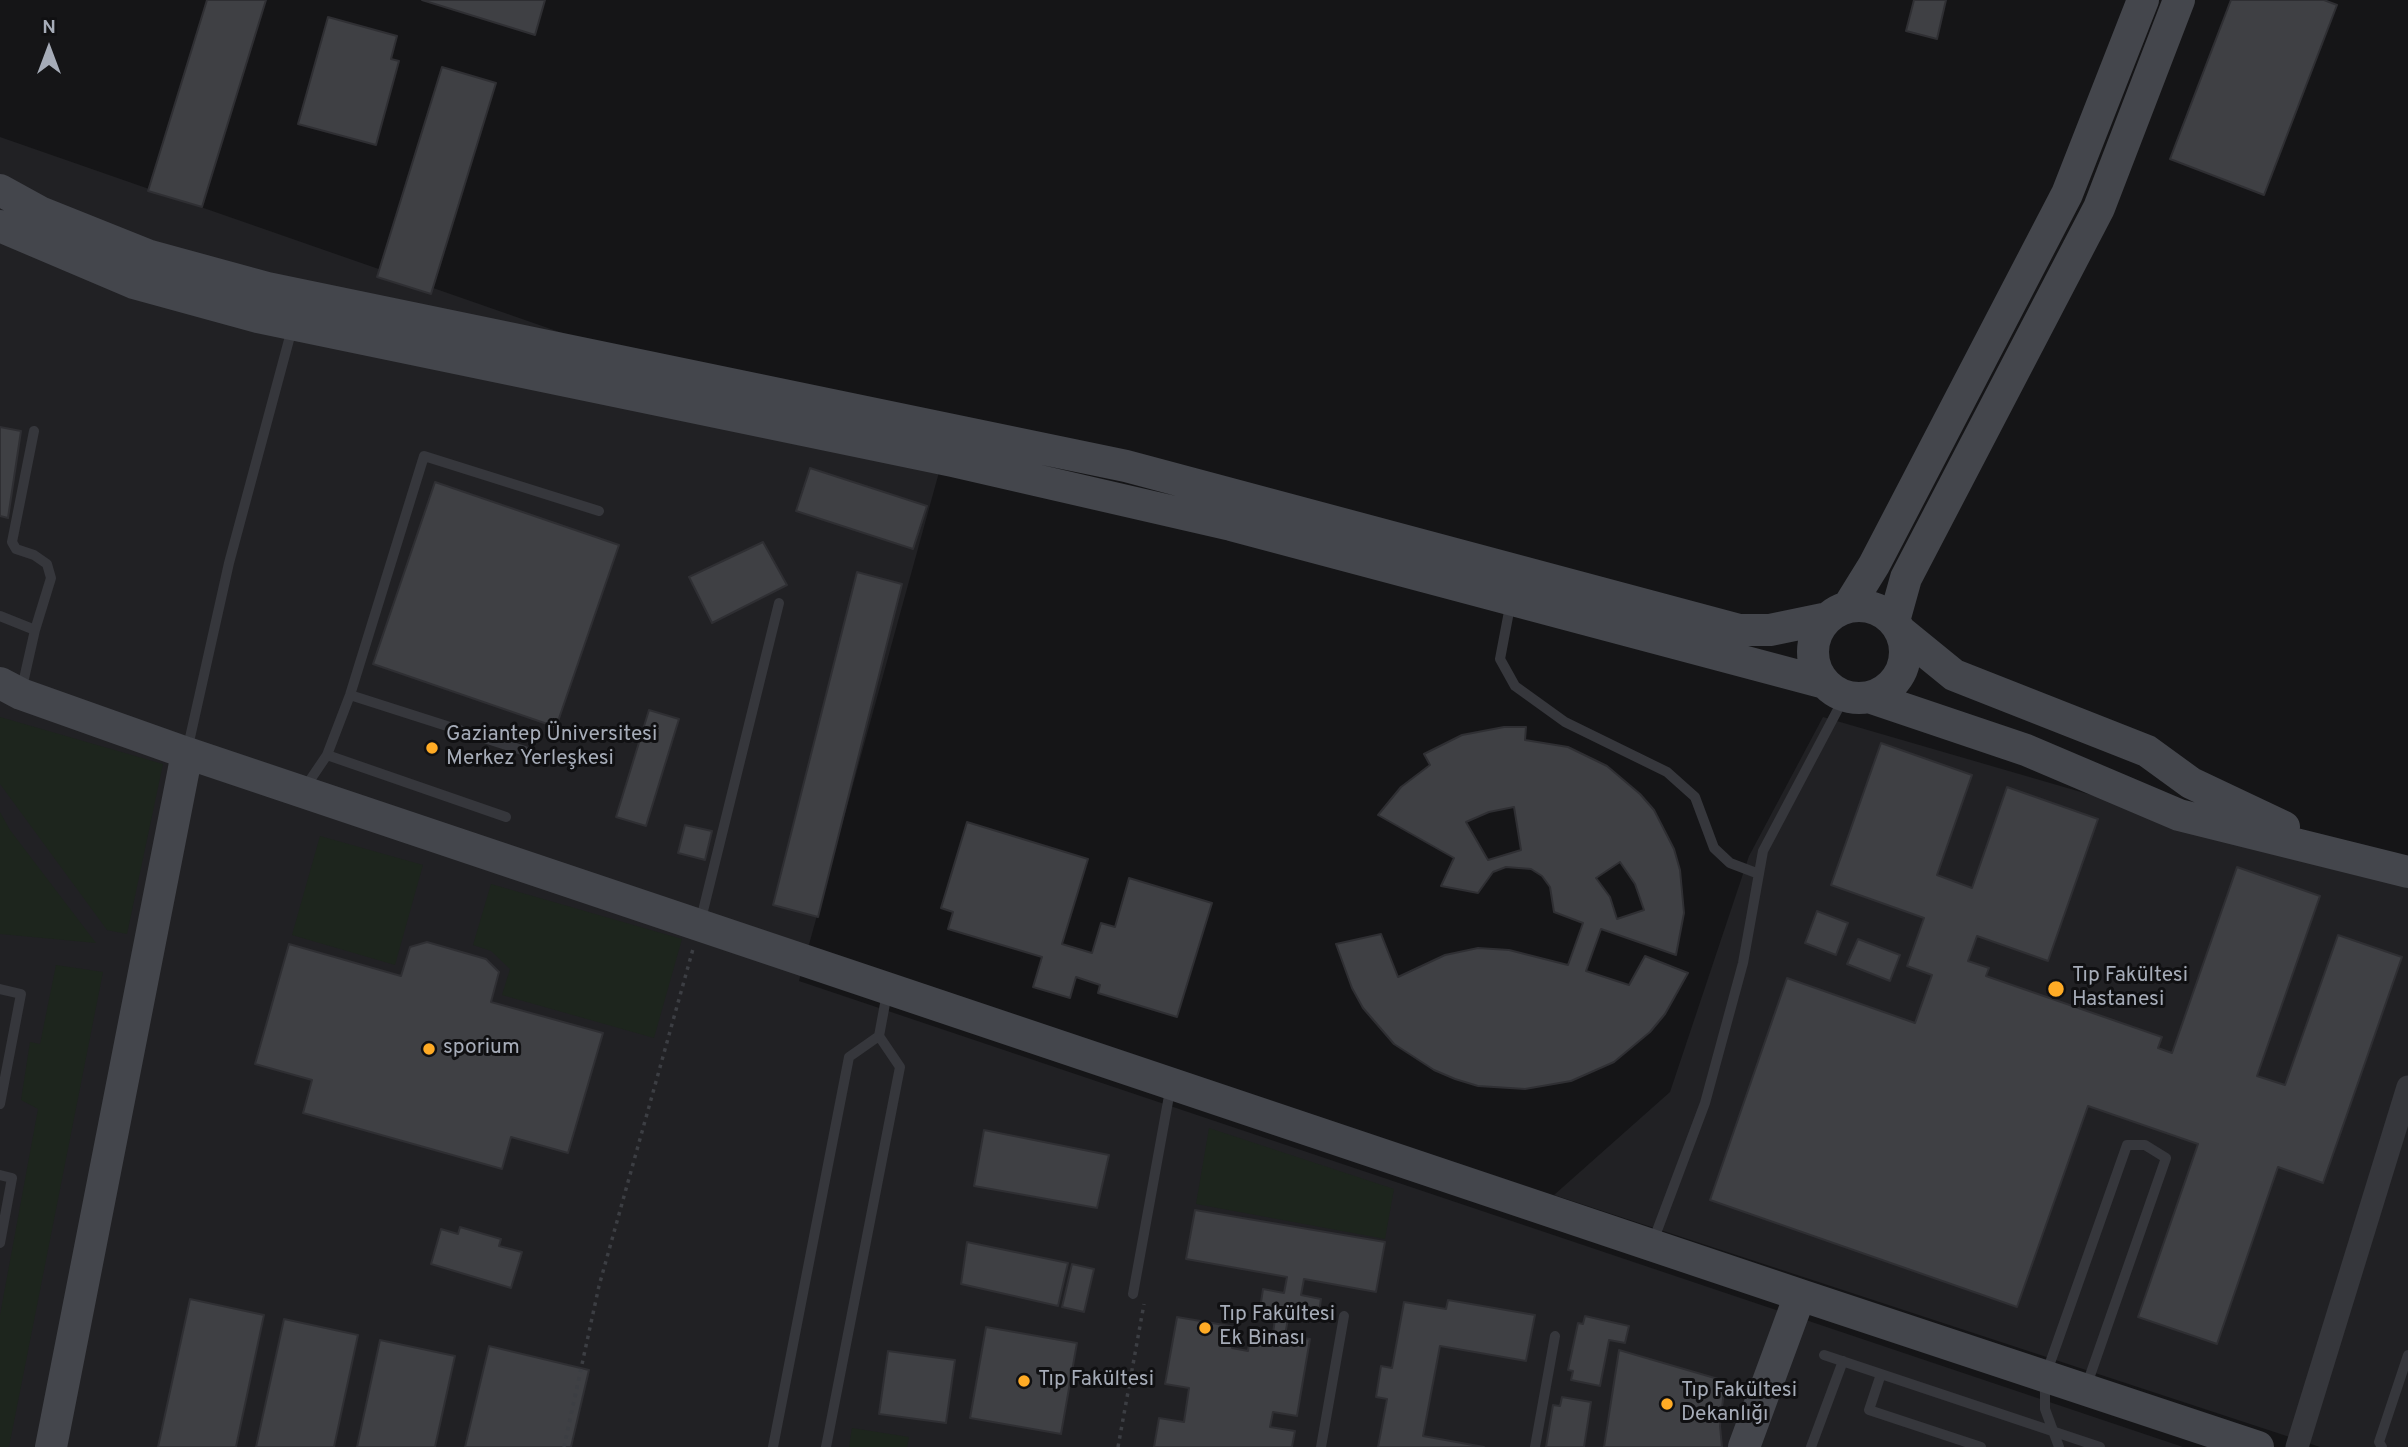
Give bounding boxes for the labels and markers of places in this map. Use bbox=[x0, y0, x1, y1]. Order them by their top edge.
place label: Gaziantep Üniversitesi Merkez Yerleşkesi bbox=[446, 723, 657, 773]
marker: Gaziantep Üniversitesi Merkez Yerleşkesi bbox=[424, 740, 440, 756]
place label: Tıp Fakültesi Hastanesi bbox=[2072, 964, 2188, 1014]
marker: Tıp Fakültesi Hastanesi bbox=[2046, 979, 2066, 999]
place label: sporium bbox=[443, 1036, 520, 1062]
marker: sporium bbox=[421, 1041, 437, 1057]
place label: Tıp Fakültesi Ek Binası bbox=[1219, 1303, 1335, 1353]
marker: Tıp Fakültesi Ek Binası bbox=[1197, 1320, 1213, 1336]
place label: Tıp Fakültesi bbox=[1038, 1368, 1154, 1394]
marker: Tıp Fakültesi bbox=[1016, 1373, 1032, 1389]
place label: Tıp Fakültesi Dekanlığı bbox=[1681, 1379, 1797, 1429]
marker: Tıp Fakültesi Dekanlığı bbox=[1659, 1396, 1675, 1412]

